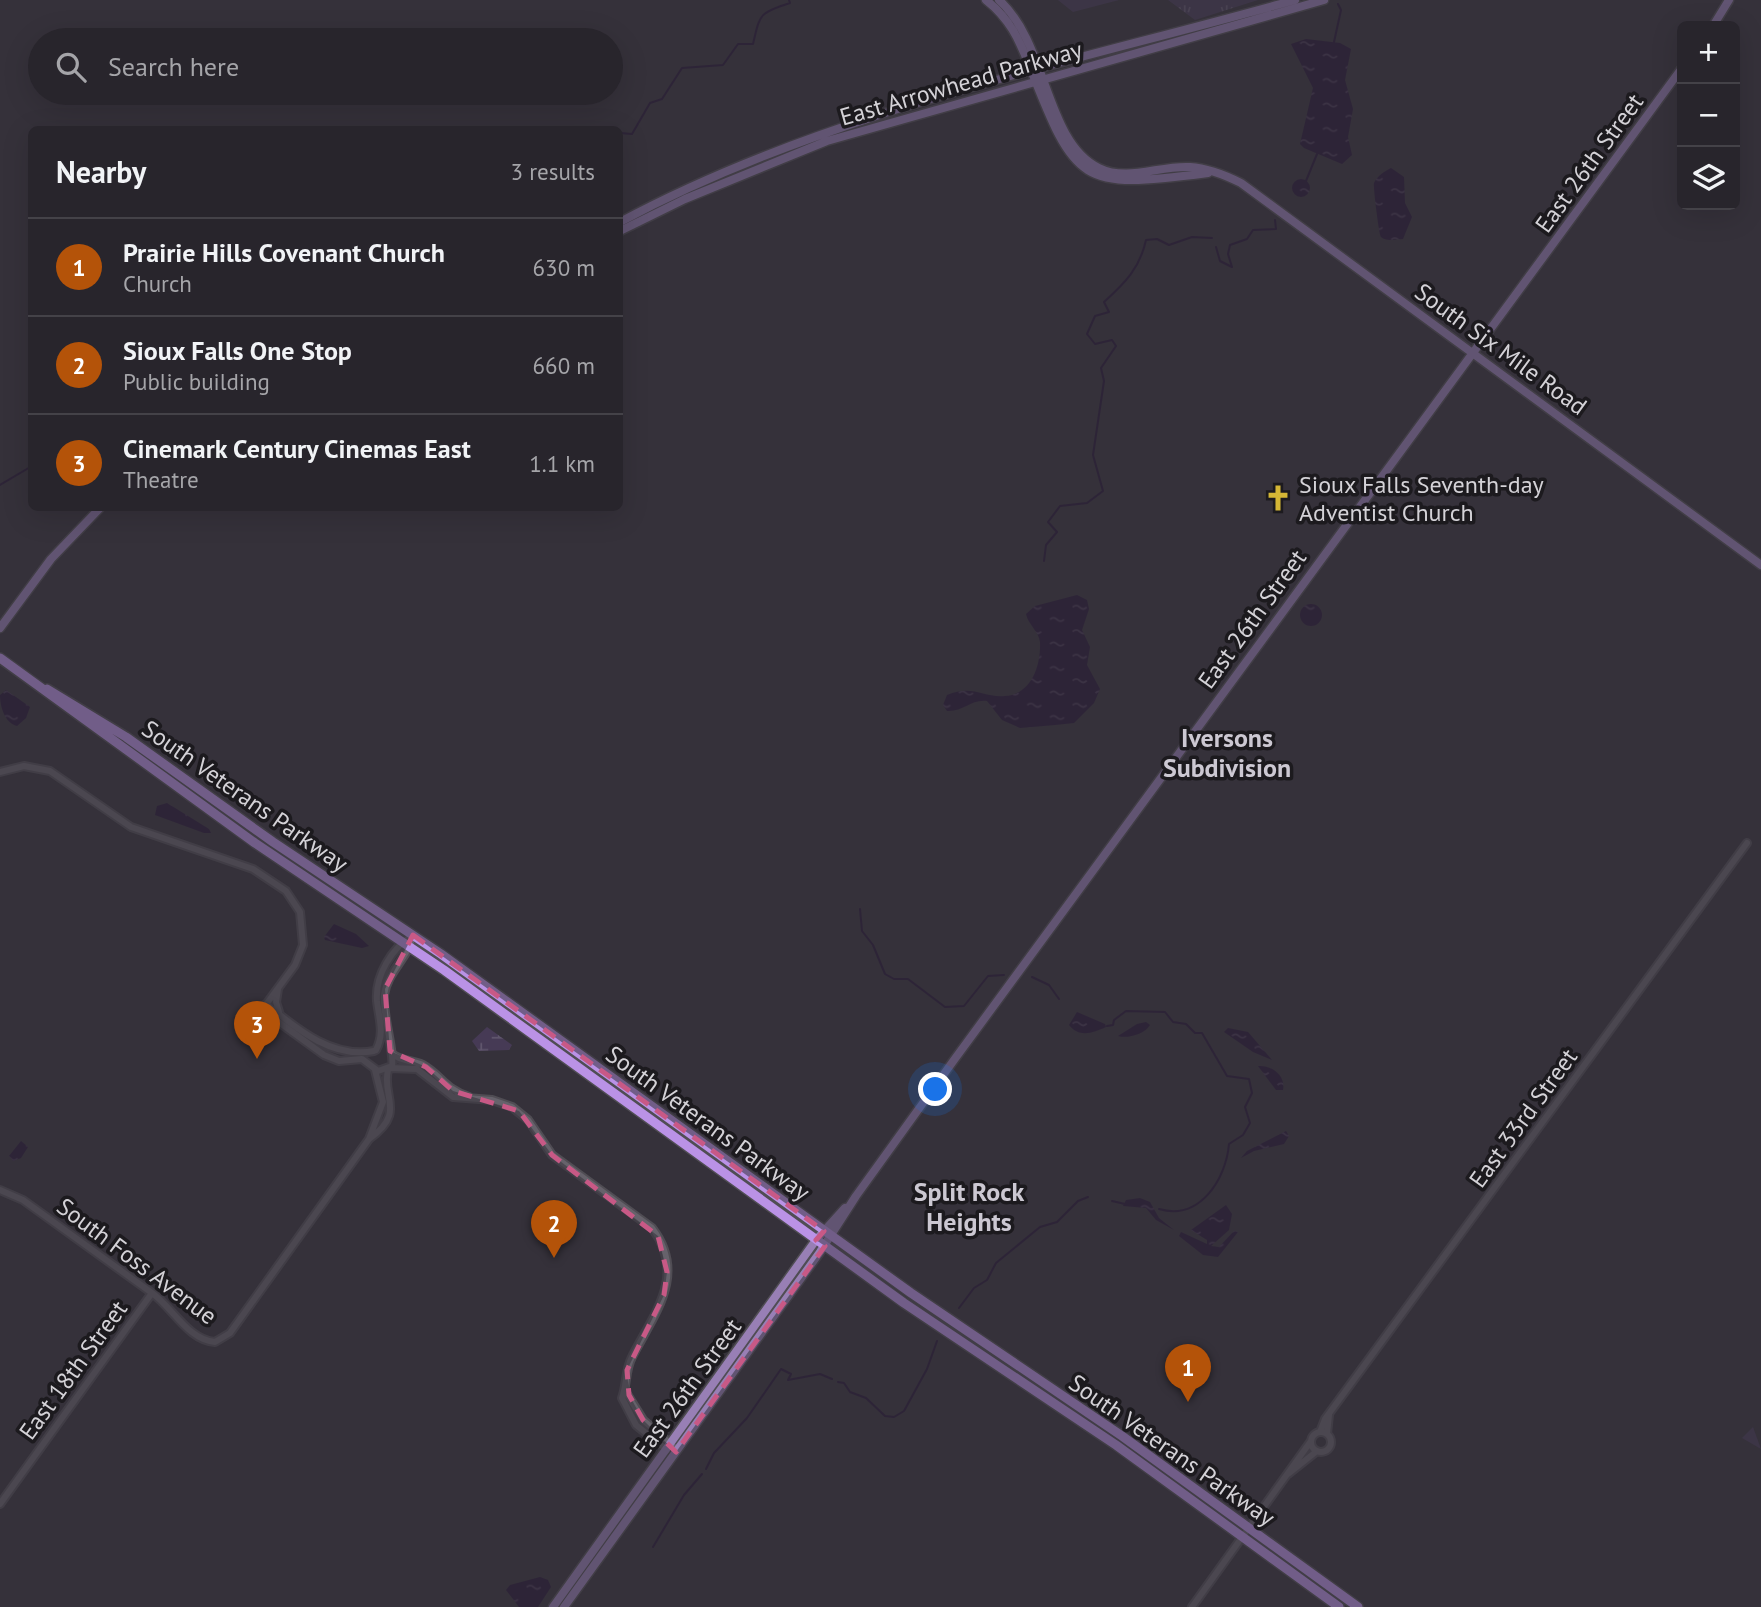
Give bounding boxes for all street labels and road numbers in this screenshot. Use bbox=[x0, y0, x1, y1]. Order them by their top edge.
street label: East Arrowhead Parkway bbox=[836, 34, 1086, 132]
street label: East 26th Street bbox=[1528, 87, 1650, 239]
street label: South Six Mile Road bbox=[1409, 276, 1593, 422]
street label: East 26th Street bbox=[1191, 543, 1313, 695]
street label: South Veterans Parkway bbox=[136, 713, 354, 879]
street label: South Veterans Parkway bbox=[600, 1039, 816, 1207]
street label: East 33rd Street bbox=[1462, 1042, 1584, 1194]
street label: South Foss Avenue bbox=[51, 1191, 223, 1331]
street label: East 18th Street bbox=[12, 1294, 134, 1446]
street label: East 26th Street bbox=[626, 1312, 748, 1464]
street label: South Veterans Parkway bbox=[1063, 1367, 1281, 1533]

